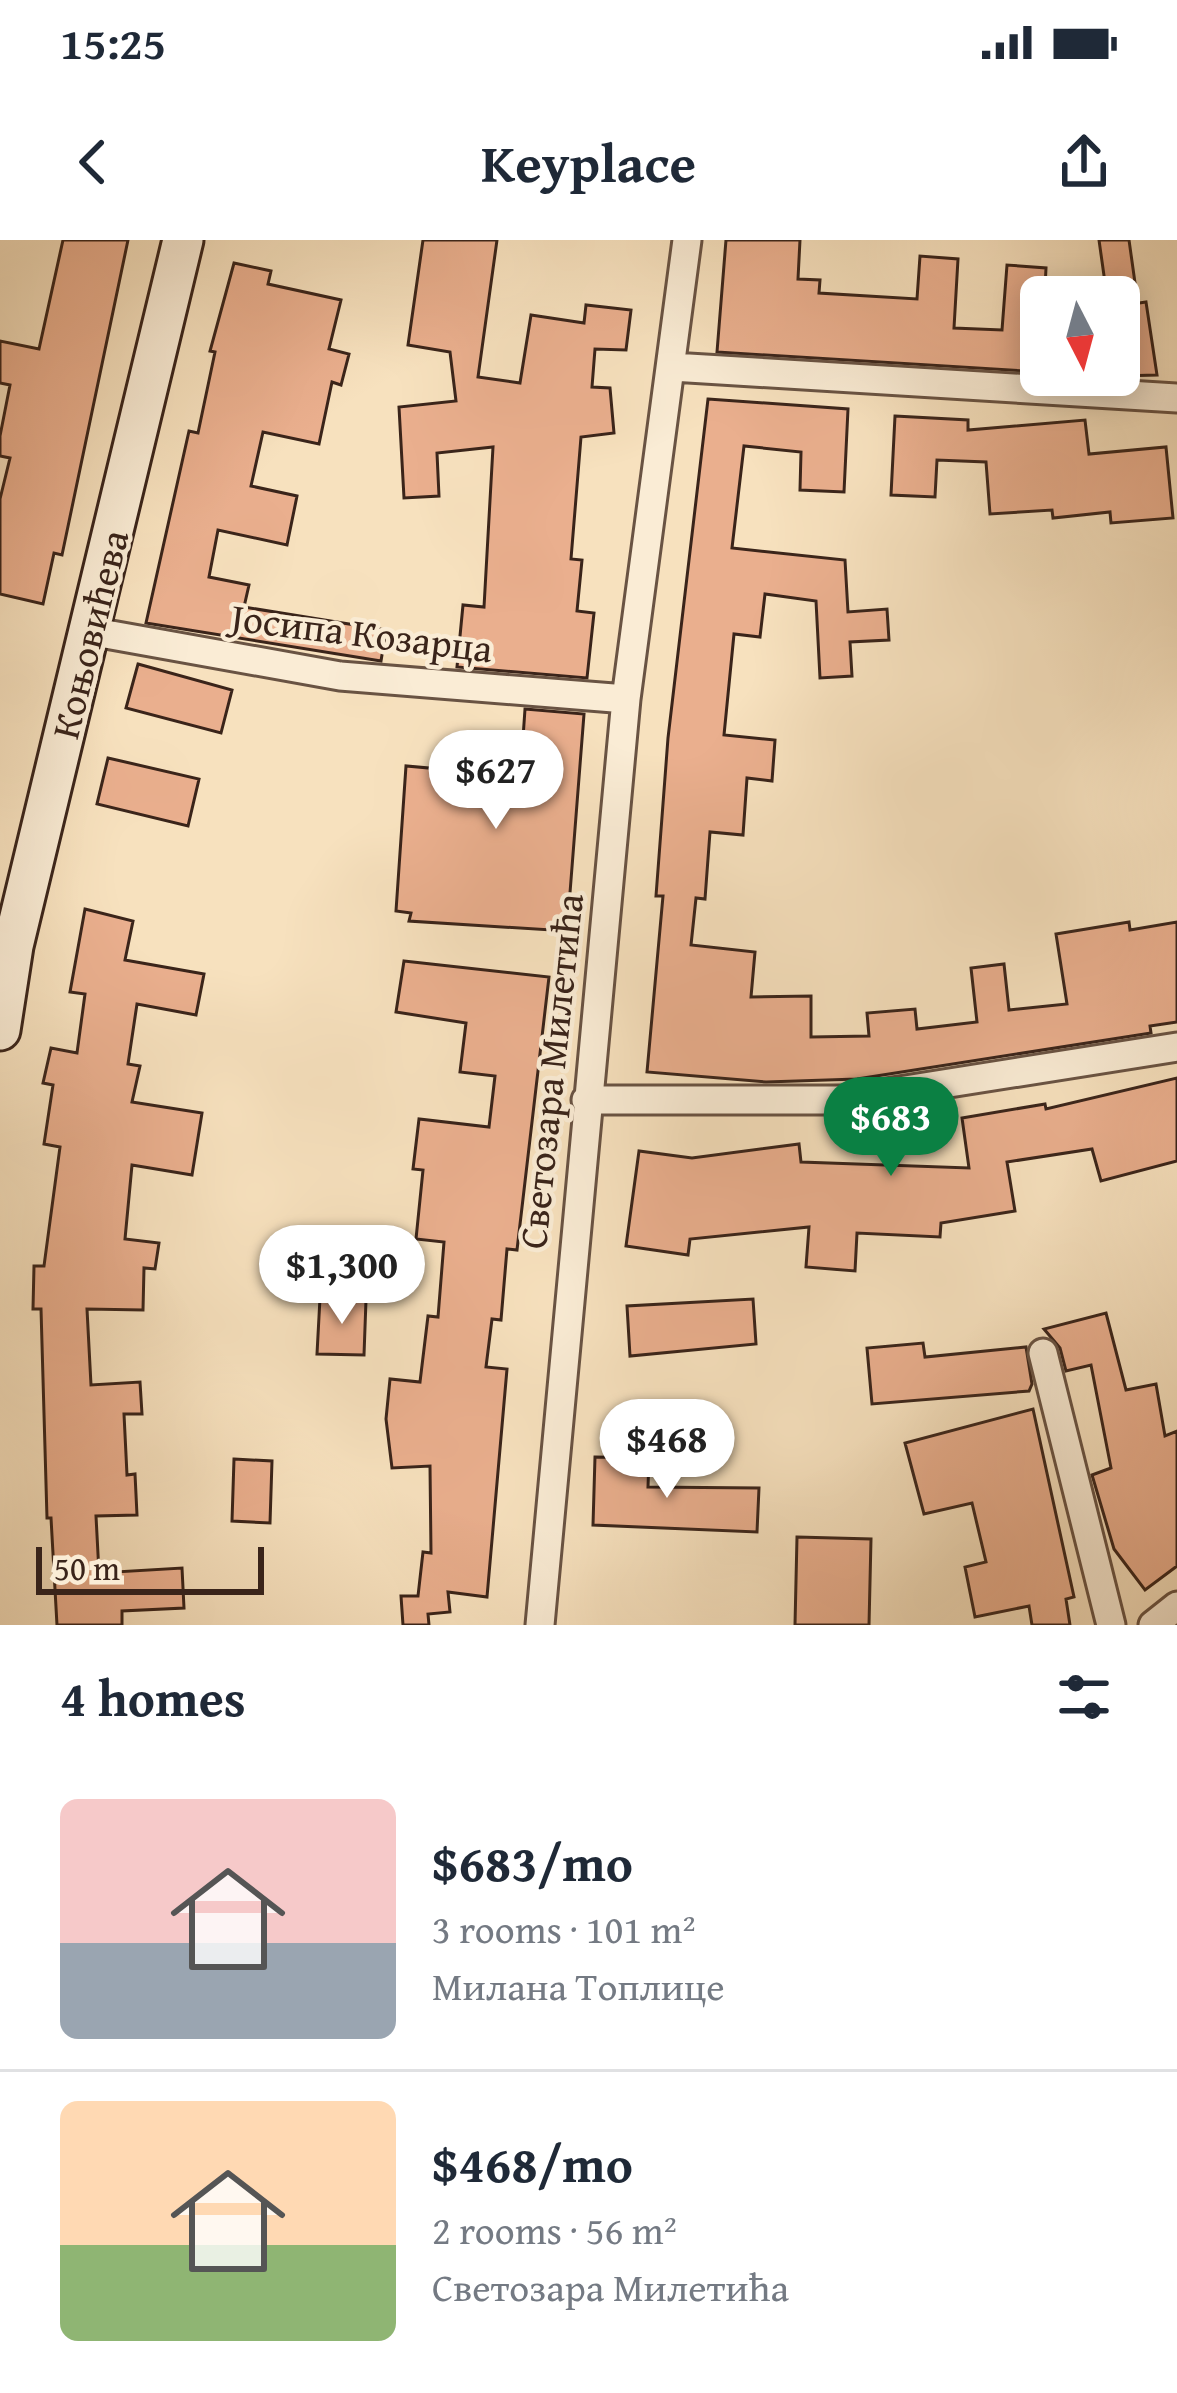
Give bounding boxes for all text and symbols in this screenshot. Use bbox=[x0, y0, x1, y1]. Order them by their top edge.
text: 15:25 bbox=[60, 10, 166, 75]
text: Keyplace bbox=[481, 123, 696, 202]
icon: back bbox=[60, 129, 126, 195]
icon: share bbox=[1051, 129, 1117, 195]
north arrow bbox=[1020, 276, 1140, 396]
map controls bbox=[1020, 276, 1140, 396]
street label: Коњовићева bbox=[36, 523, 143, 744]
street label: Јосипа Козарца bbox=[223, 587, 496, 676]
pin: $627 bbox=[425, 730, 567, 832]
text: $627 bbox=[456, 740, 536, 797]
street label: Светозара Милетића bbox=[503, 890, 597, 1252]
pin: $683 bbox=[820, 1077, 962, 1179]
text: $683 bbox=[851, 1087, 931, 1144]
pin: $1,300 bbox=[244, 1225, 440, 1327]
text: $1,300 bbox=[286, 1235, 398, 1292]
pin: $468 bbox=[596, 1399, 738, 1501]
text: $468 bbox=[627, 1409, 707, 1466]
scale bar bbox=[36, 1541, 264, 1594]
text: 50 m bbox=[54, 1544, 120, 1592]
text: 4 homes bbox=[60, 1660, 246, 1735]
icon: filters bbox=[1051, 1664, 1117, 1730]
text: $683/mo bbox=[432, 1825, 633, 1900]
icon: home bbox=[156, 1847, 300, 1991]
text: 3 rooms · 101 m² bbox=[432, 1900, 696, 1957]
text: Милана Топлице bbox=[432, 1957, 725, 2014]
text: $468/mo bbox=[432, 2126, 633, 2201]
icon: home bbox=[156, 2149, 300, 2293]
text: 2 rooms · 56 m² bbox=[432, 2201, 677, 2258]
text: Светозара Милетића bbox=[432, 2258, 789, 2315]

